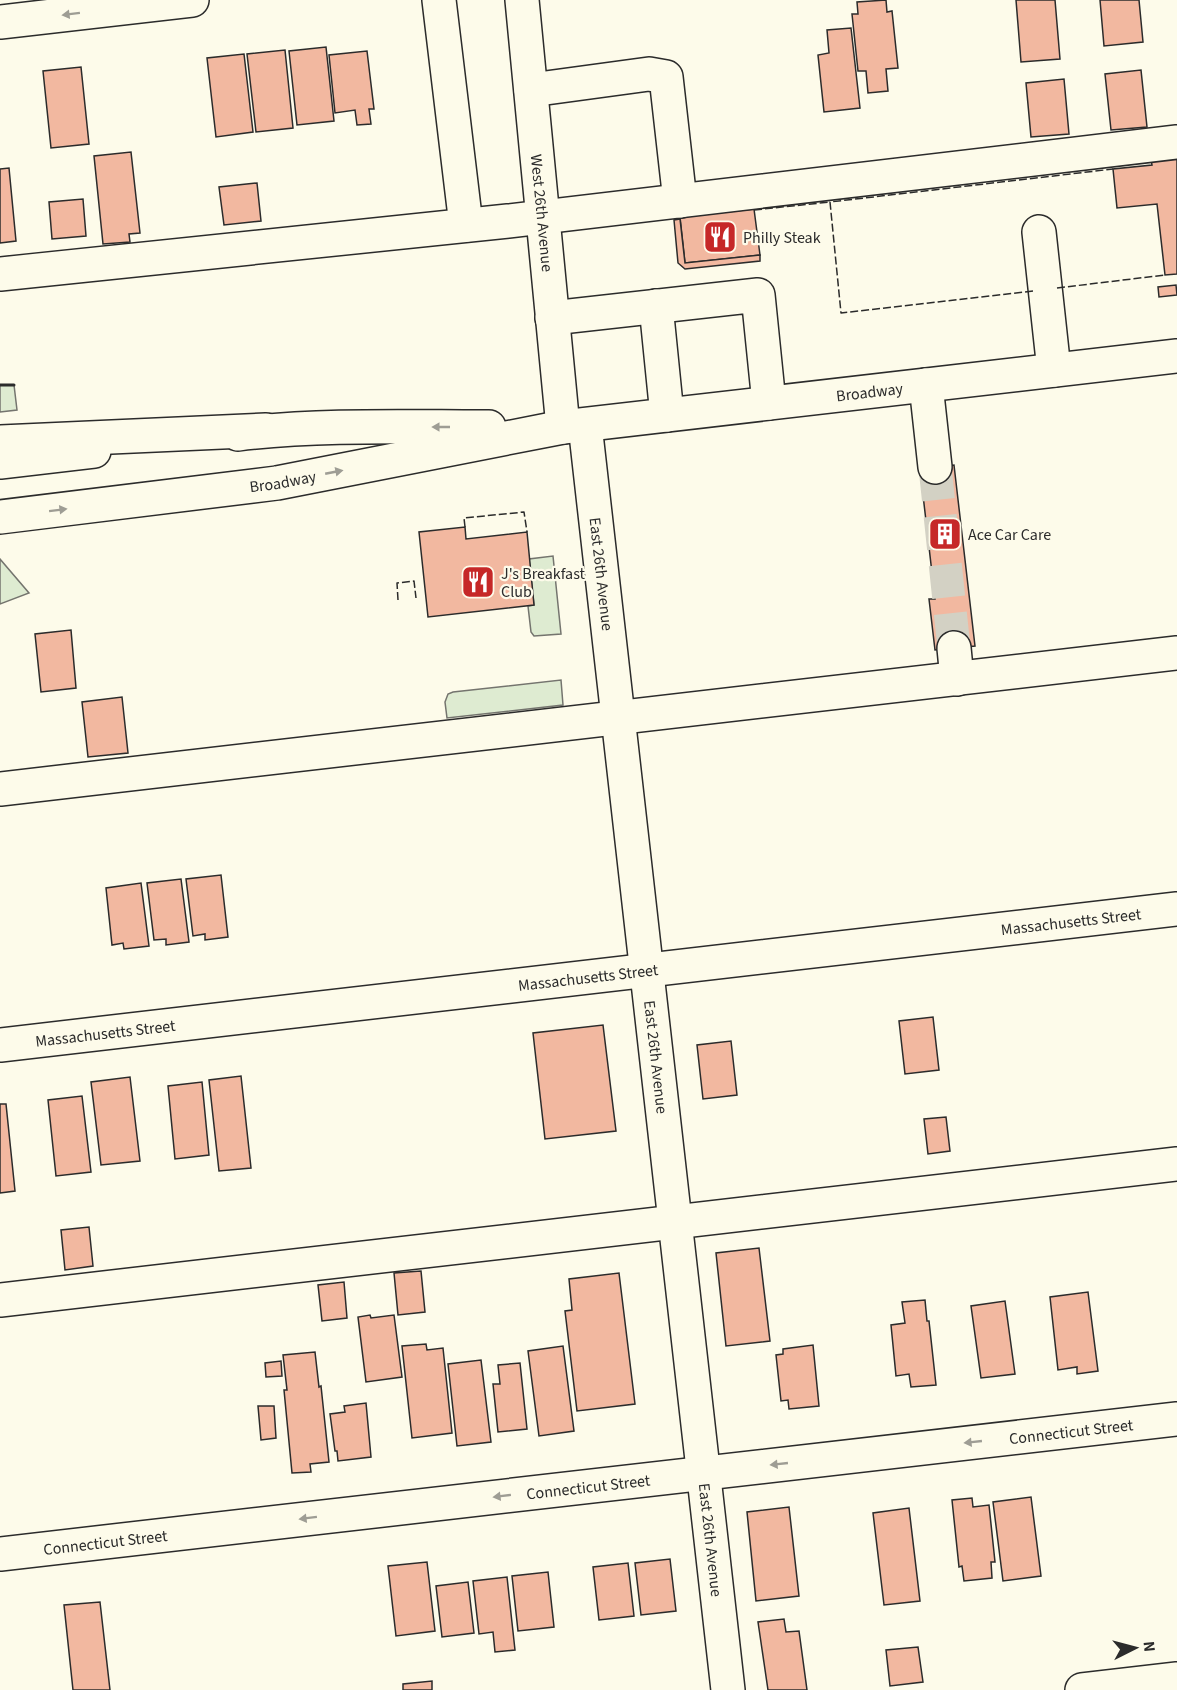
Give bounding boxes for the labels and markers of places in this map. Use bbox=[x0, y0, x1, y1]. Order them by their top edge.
restaurant icon: Philly Steak bbox=[702, 219, 738, 255]
place label: Philly Steak bbox=[743, 227, 821, 249]
building icon: Ace Car Care bbox=[927, 516, 963, 552]
place label: Ace Car Care bbox=[968, 524, 1051, 546]
place label: J's Breakfast Club bbox=[501, 563, 586, 603]
restaurant icon: J's Breakfast Club bbox=[460, 564, 496, 600]

